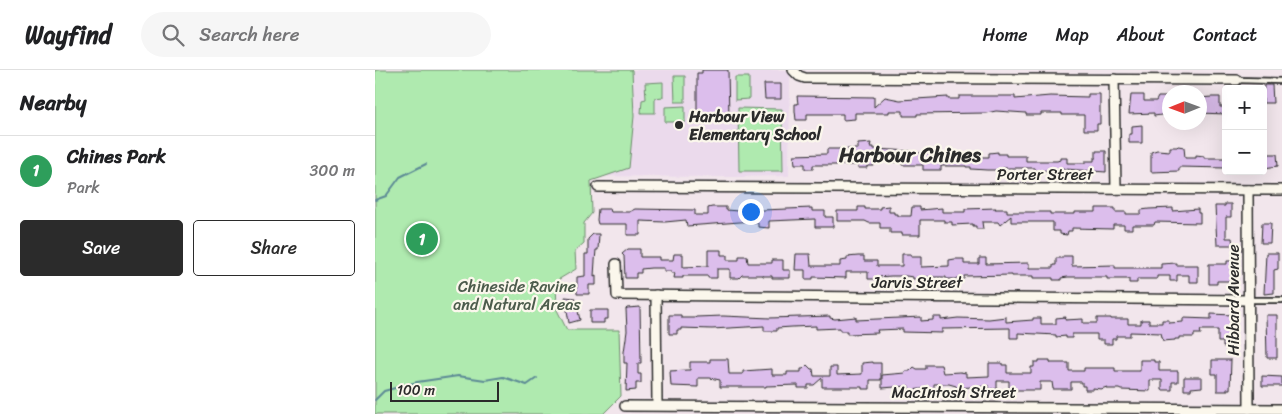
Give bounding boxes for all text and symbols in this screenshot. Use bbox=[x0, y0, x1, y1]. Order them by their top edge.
search box bbox=[141, 12, 491, 57]
text: Wayfind bbox=[25, 14, 111, 56]
text: Search here bbox=[199, 18, 299, 51]
text: Home bbox=[983, 19, 1028, 51]
text: Map bbox=[1056, 19, 1089, 51]
text: About bbox=[1117, 19, 1165, 51]
text: Contact bbox=[1193, 19, 1257, 51]
icon: search bbox=[159, 21, 187, 49]
text: Nearby bbox=[20, 84, 86, 122]
north arrow bbox=[1162, 85, 1207, 130]
map controls bbox=[1222, 85, 1267, 175]
button: + bbox=[1222, 85, 1267, 130]
place label: Harbour View Elementary School bbox=[688, 102, 822, 149]
marker: Harbour View Elementary School bbox=[673, 119, 685, 131]
button: − bbox=[1222, 130, 1267, 175]
district label: Harbour Chines bbox=[838, 136, 981, 174]
text: Chines Park bbox=[67, 140, 166, 173]
text: 1 bbox=[33, 156, 39, 185]
text: 300 m bbox=[310, 156, 355, 185]
street label: Porter Street bbox=[997, 160, 1094, 189]
text: Park bbox=[67, 173, 100, 202]
your location bbox=[738, 199, 764, 225]
button: Save bbox=[20, 220, 183, 276]
button: Share bbox=[193, 220, 355, 276]
pin: 1 bbox=[406, 220, 438, 258]
street label: Hibbard Avenue bbox=[1219, 244, 1248, 356]
street label: Jarvis Street bbox=[871, 268, 963, 297]
park label: Chineside Ravine and Natural Areas bbox=[453, 272, 581, 319]
text: 100 m bbox=[397, 378, 435, 403]
street label: MacIntosh Street bbox=[891, 378, 1017, 407]
scale bar bbox=[390, 379, 499, 402]

